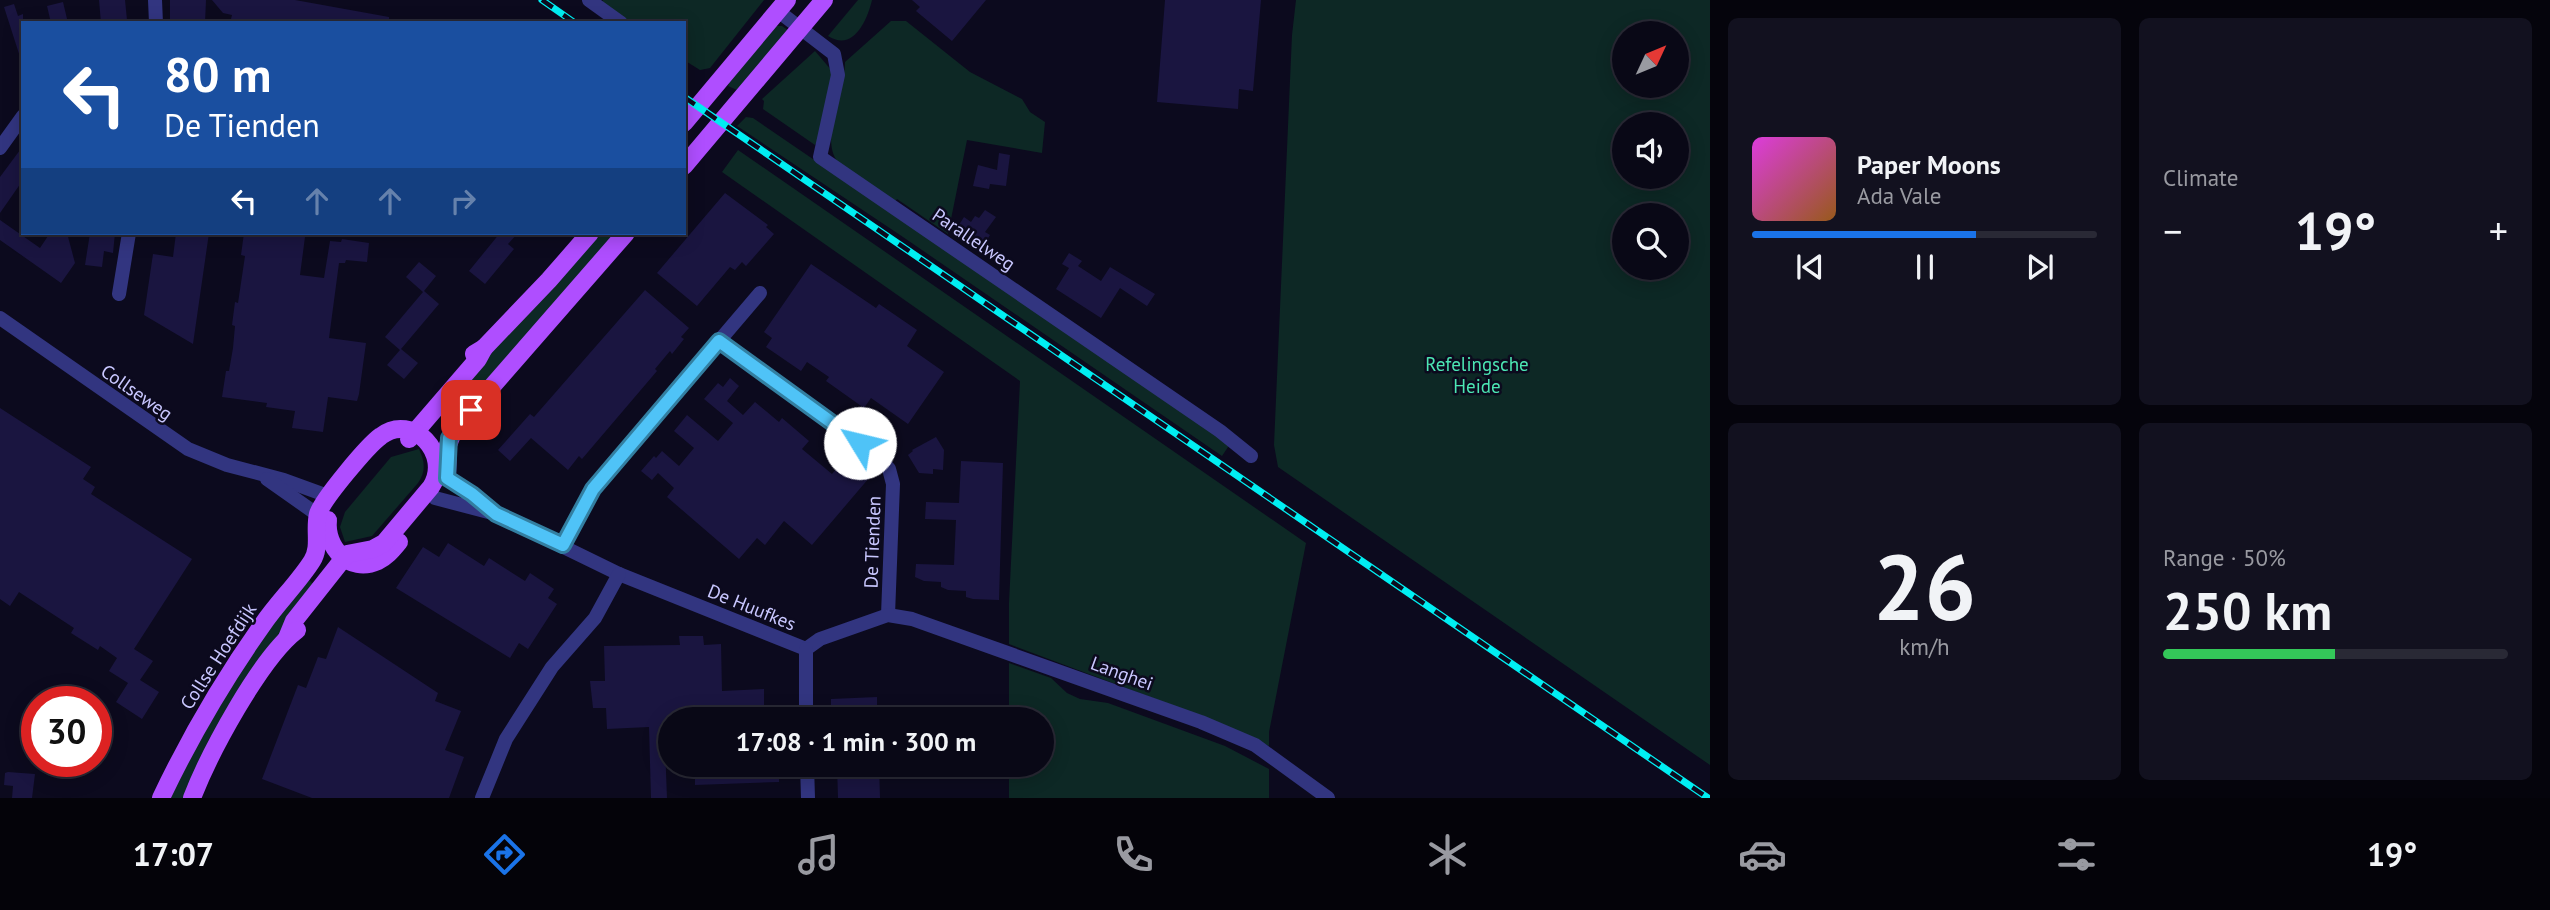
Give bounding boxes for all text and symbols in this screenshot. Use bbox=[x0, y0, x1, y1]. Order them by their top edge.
north arrow bbox=[1612, 21, 1689, 98]
map controls bbox=[1612, 21, 1689, 280]
text: 80 m bbox=[164, 42, 271, 106]
icon: left bbox=[49, 49, 140, 140]
text: De Tienden bbox=[164, 104, 320, 146]
button: sound bbox=[1612, 112, 1689, 189]
text: Paper Moons bbox=[1857, 148, 2001, 181]
text: Climate bbox=[2163, 163, 2238, 192]
text: Ada Vale bbox=[1857, 181, 1941, 210]
icon: left bbox=[225, 182, 263, 220]
icon: ahead bbox=[298, 182, 336, 220]
icon: ahead bbox=[371, 182, 409, 220]
icon: right bbox=[444, 182, 482, 220]
text: 19° bbox=[2295, 197, 2376, 264]
street label: Parallelweg bbox=[928, 202, 1020, 276]
button: search bbox=[1612, 203, 1689, 280]
text: − bbox=[2163, 206, 2182, 255]
text: + bbox=[2489, 206, 2508, 255]
icon: previous bbox=[1791, 248, 1829, 286]
icon: pause bbox=[1906, 248, 1944, 286]
icon: next bbox=[2021, 248, 2059, 286]
park label: Refelingsche Heide bbox=[1425, 352, 1529, 398]
street label: Collseweg bbox=[96, 359, 178, 425]
pin bbox=[441, 380, 501, 440]
icon: arrive bbox=[452, 391, 490, 429]
position arrow bbox=[823, 406, 897, 480]
street label: De Tienden bbox=[858, 495, 886, 589]
text: 26 bbox=[1873, 527, 1976, 645]
text: Range · 50% bbox=[2163, 543, 2286, 572]
text: 250 km bbox=[2163, 577, 2332, 644]
street label: De Huufkes bbox=[704, 578, 800, 636]
street label: Collse Hoefdijk bbox=[175, 598, 261, 714]
text: km/h bbox=[1899, 632, 1950, 661]
street label: Langhei bbox=[1088, 651, 1156, 695]
speed limit sign: 30 bbox=[21, 686, 112, 777]
text: 17:08 · 1 min · 300 m bbox=[736, 725, 976, 758]
icon: directions bbox=[480, 830, 529, 879]
icon: music bbox=[794, 830, 843, 879]
icon: phone bbox=[1109, 830, 1158, 879]
icon: climate bbox=[1423, 830, 1472, 879]
icon: car bbox=[1738, 830, 1787, 879]
icon: filters bbox=[2052, 830, 2101, 879]
text: 17:07 bbox=[133, 833, 214, 875]
text: 19° bbox=[2367, 833, 2417, 875]

